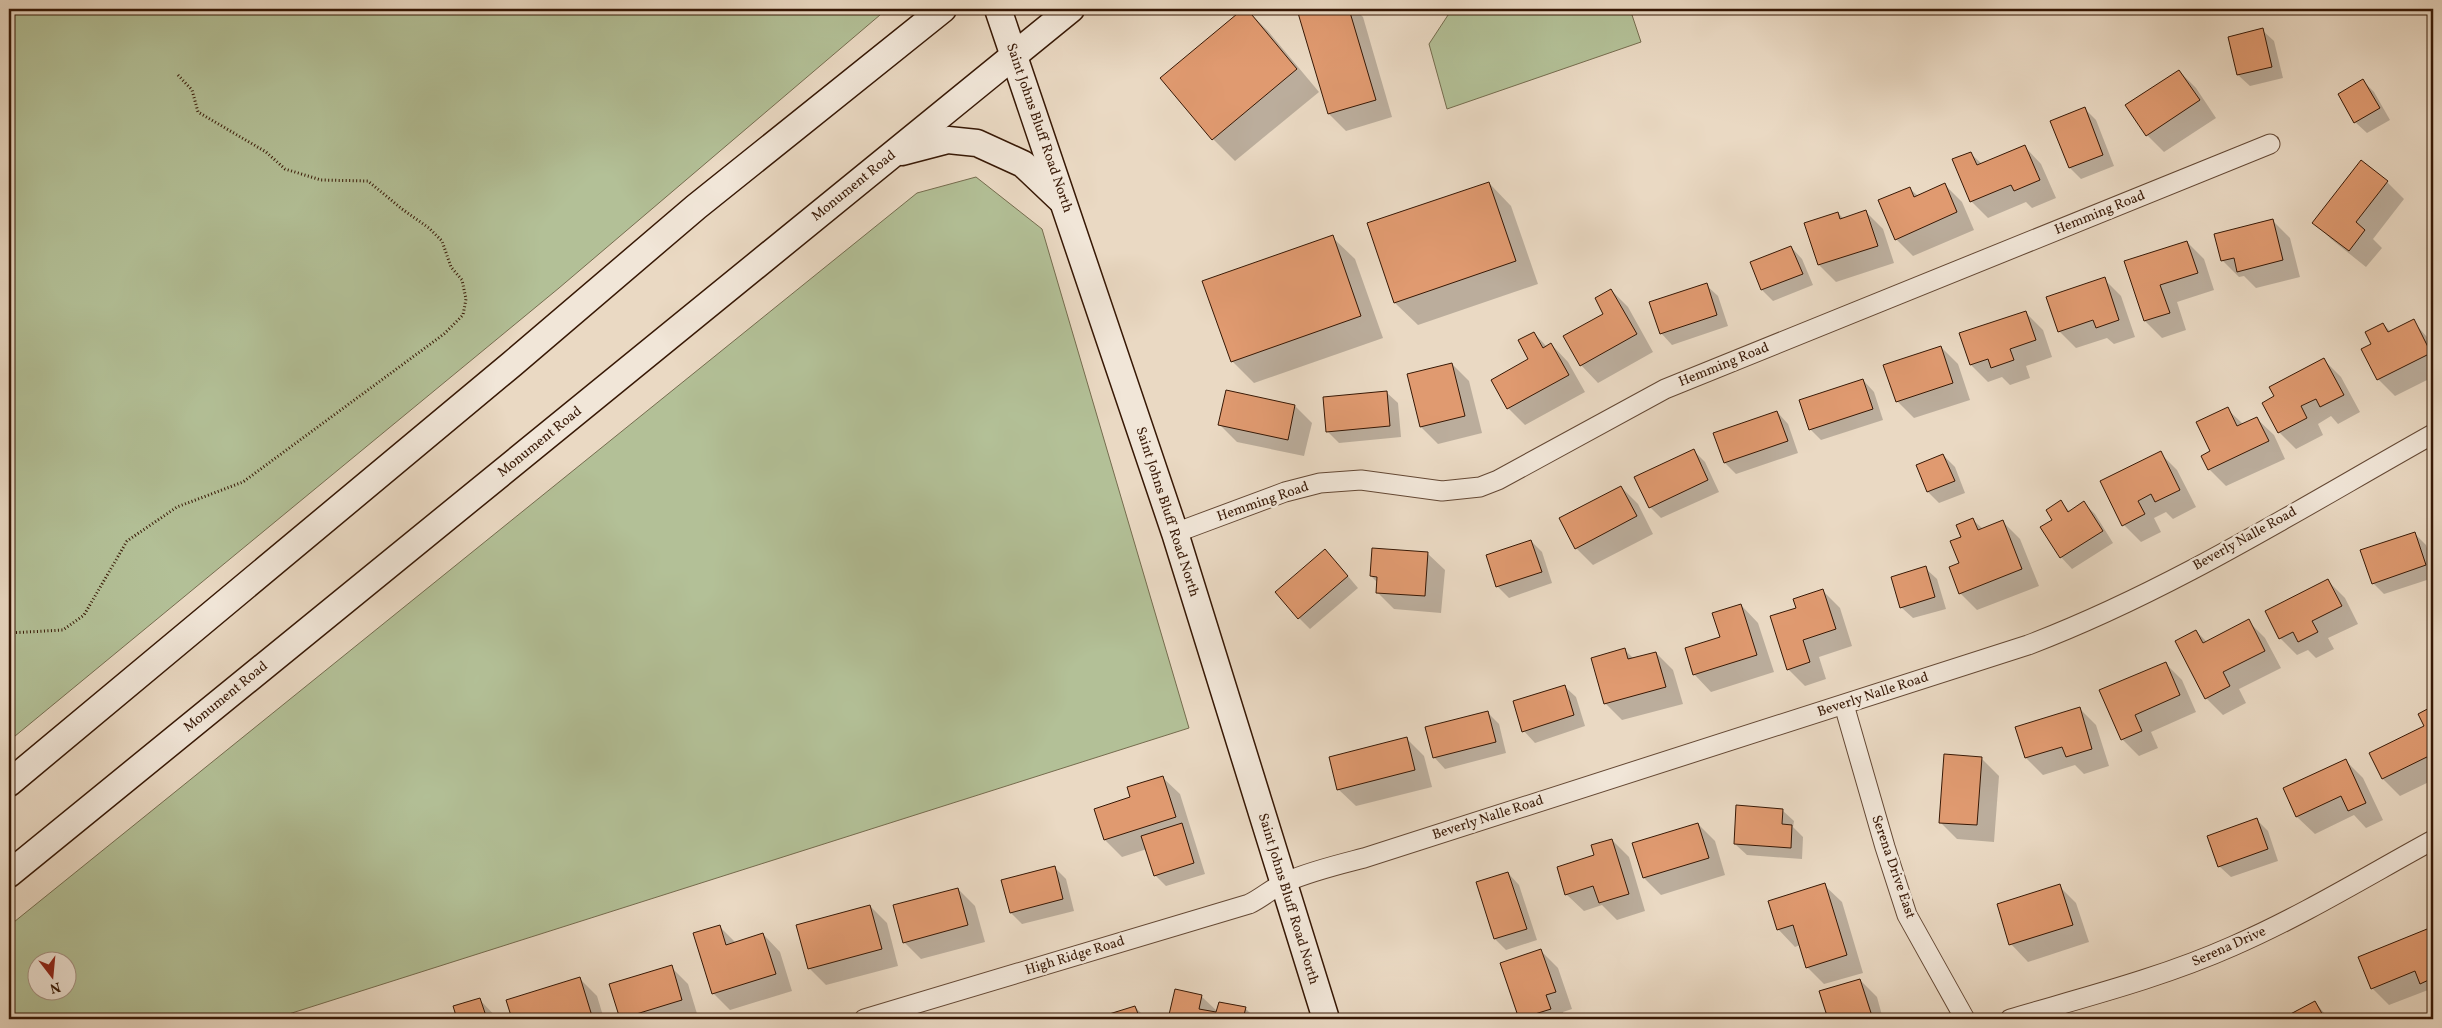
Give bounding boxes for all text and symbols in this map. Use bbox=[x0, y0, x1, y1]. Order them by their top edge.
street label: Saint Johns Bluff Road North bbox=[1001, 41, 1077, 215]
street label: Monument Road bbox=[808, 146, 900, 226]
street label: Hemming Road bbox=[2052, 186, 2148, 240]
street label: Hemming Road bbox=[1676, 338, 1772, 392]
street label: Monument Road bbox=[494, 402, 586, 482]
street label: Saint Johns Bluff Road North bbox=[1130, 424, 1204, 600]
street label: Hemming Road bbox=[1214, 477, 1312, 527]
street label: Beverly Nalle Road bbox=[2190, 503, 2300, 575]
street label: Monument Road bbox=[180, 657, 272, 737]
street label: Beverly Nalle Road bbox=[1815, 668, 1931, 722]
street label: Beverly Nalle Road bbox=[1430, 791, 1546, 845]
street label: Saint Johns Bluff Road North bbox=[1253, 811, 1323, 987]
street label: Serena Drive East bbox=[1866, 813, 1920, 921]
street label: Serena Drive bbox=[2189, 922, 2269, 972]
street label: High Ridge Road bbox=[1023, 932, 1127, 980]
north arrow bbox=[28, 950, 78, 1000]
text: N bbox=[48, 977, 63, 998]

